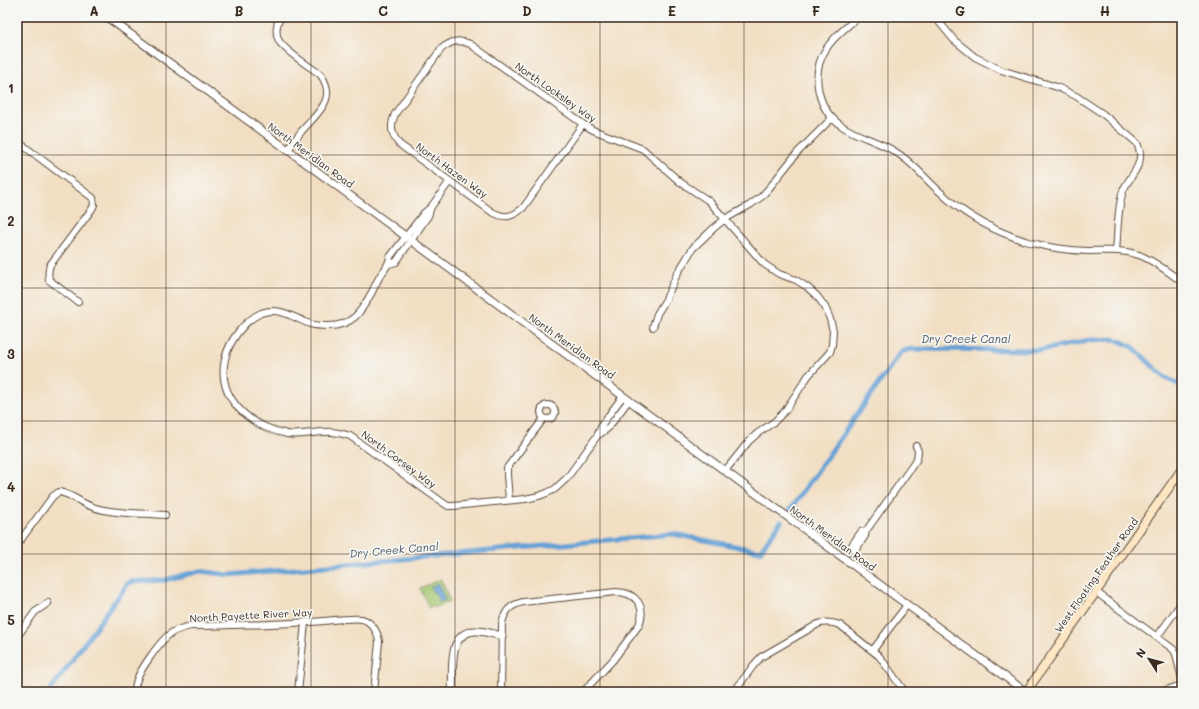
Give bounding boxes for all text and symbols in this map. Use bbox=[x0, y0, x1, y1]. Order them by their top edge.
text: A bbox=[89, 2, 99, 19]
text: B bbox=[235, 2, 244, 19]
text: C bbox=[378, 2, 388, 19]
text: D bbox=[522, 2, 532, 19]
text: E bbox=[668, 2, 676, 19]
text: F bbox=[812, 2, 820, 19]
text: G bbox=[955, 2, 965, 19]
text: H bbox=[1100, 2, 1110, 19]
street label: North Locksley Way bbox=[513, 59, 599, 125]
text: 1 bbox=[8, 79, 14, 96]
street label: North Meridian Road bbox=[265, 119, 357, 191]
street label: North Hazen Way bbox=[413, 139, 491, 201]
text: 2 bbox=[7, 212, 15, 229]
street label: North Meridian Road bbox=[526, 310, 618, 382]
water label: Dry Creek Canal bbox=[921, 331, 1011, 346]
text: 3 bbox=[7, 345, 15, 362]
street label: North Corsey Way bbox=[359, 427, 439, 491]
text: 4 bbox=[7, 478, 15, 495]
street label: North Meridian Road bbox=[787, 502, 879, 574]
street label: West Floating Feather Road bbox=[1051, 515, 1141, 635]
water label: Dry Creek Canal bbox=[349, 538, 439, 561]
street label: North Payette River Way bbox=[189, 605, 313, 625]
text: 5 bbox=[7, 611, 15, 628]
north arrow bbox=[1129, 639, 1169, 679]
text: N bbox=[1132, 645, 1149, 661]

